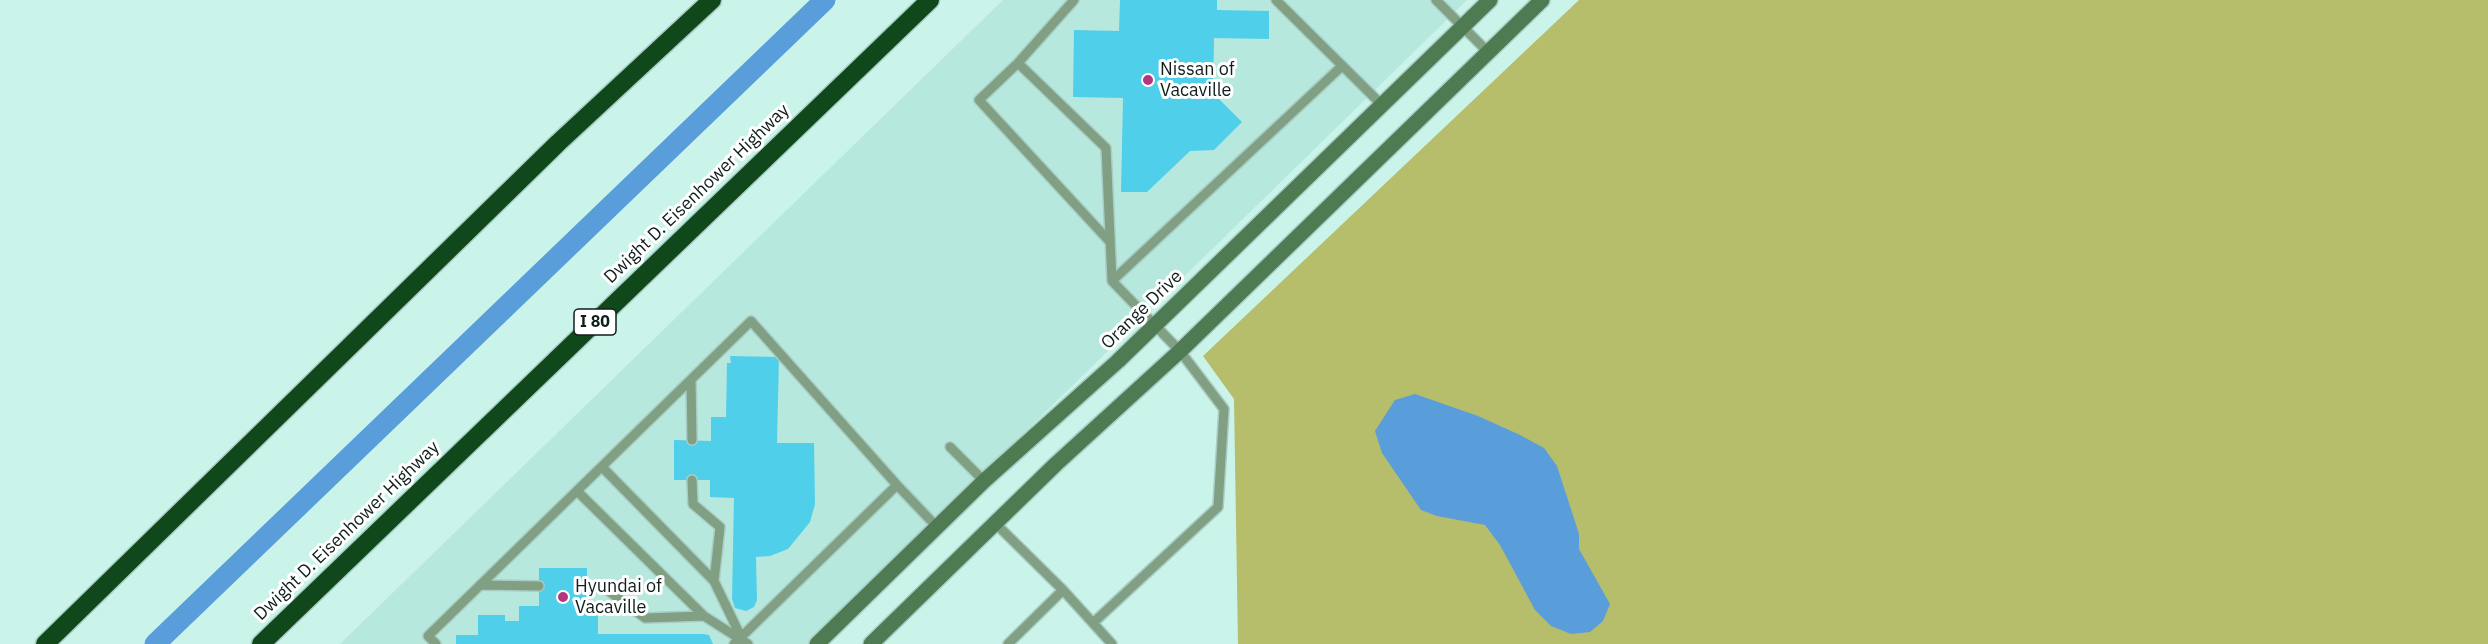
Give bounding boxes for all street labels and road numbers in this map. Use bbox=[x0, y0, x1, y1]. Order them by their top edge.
street label: Dwight D. Eisenhower Highway bbox=[600, 100, 794, 288]
street label: Orange Drive bbox=[1097, 266, 1187, 354]
road number: I 80 bbox=[574, 309, 616, 335]
street label: Dwight D. Eisenhower Highway bbox=[250, 437, 444, 625]

